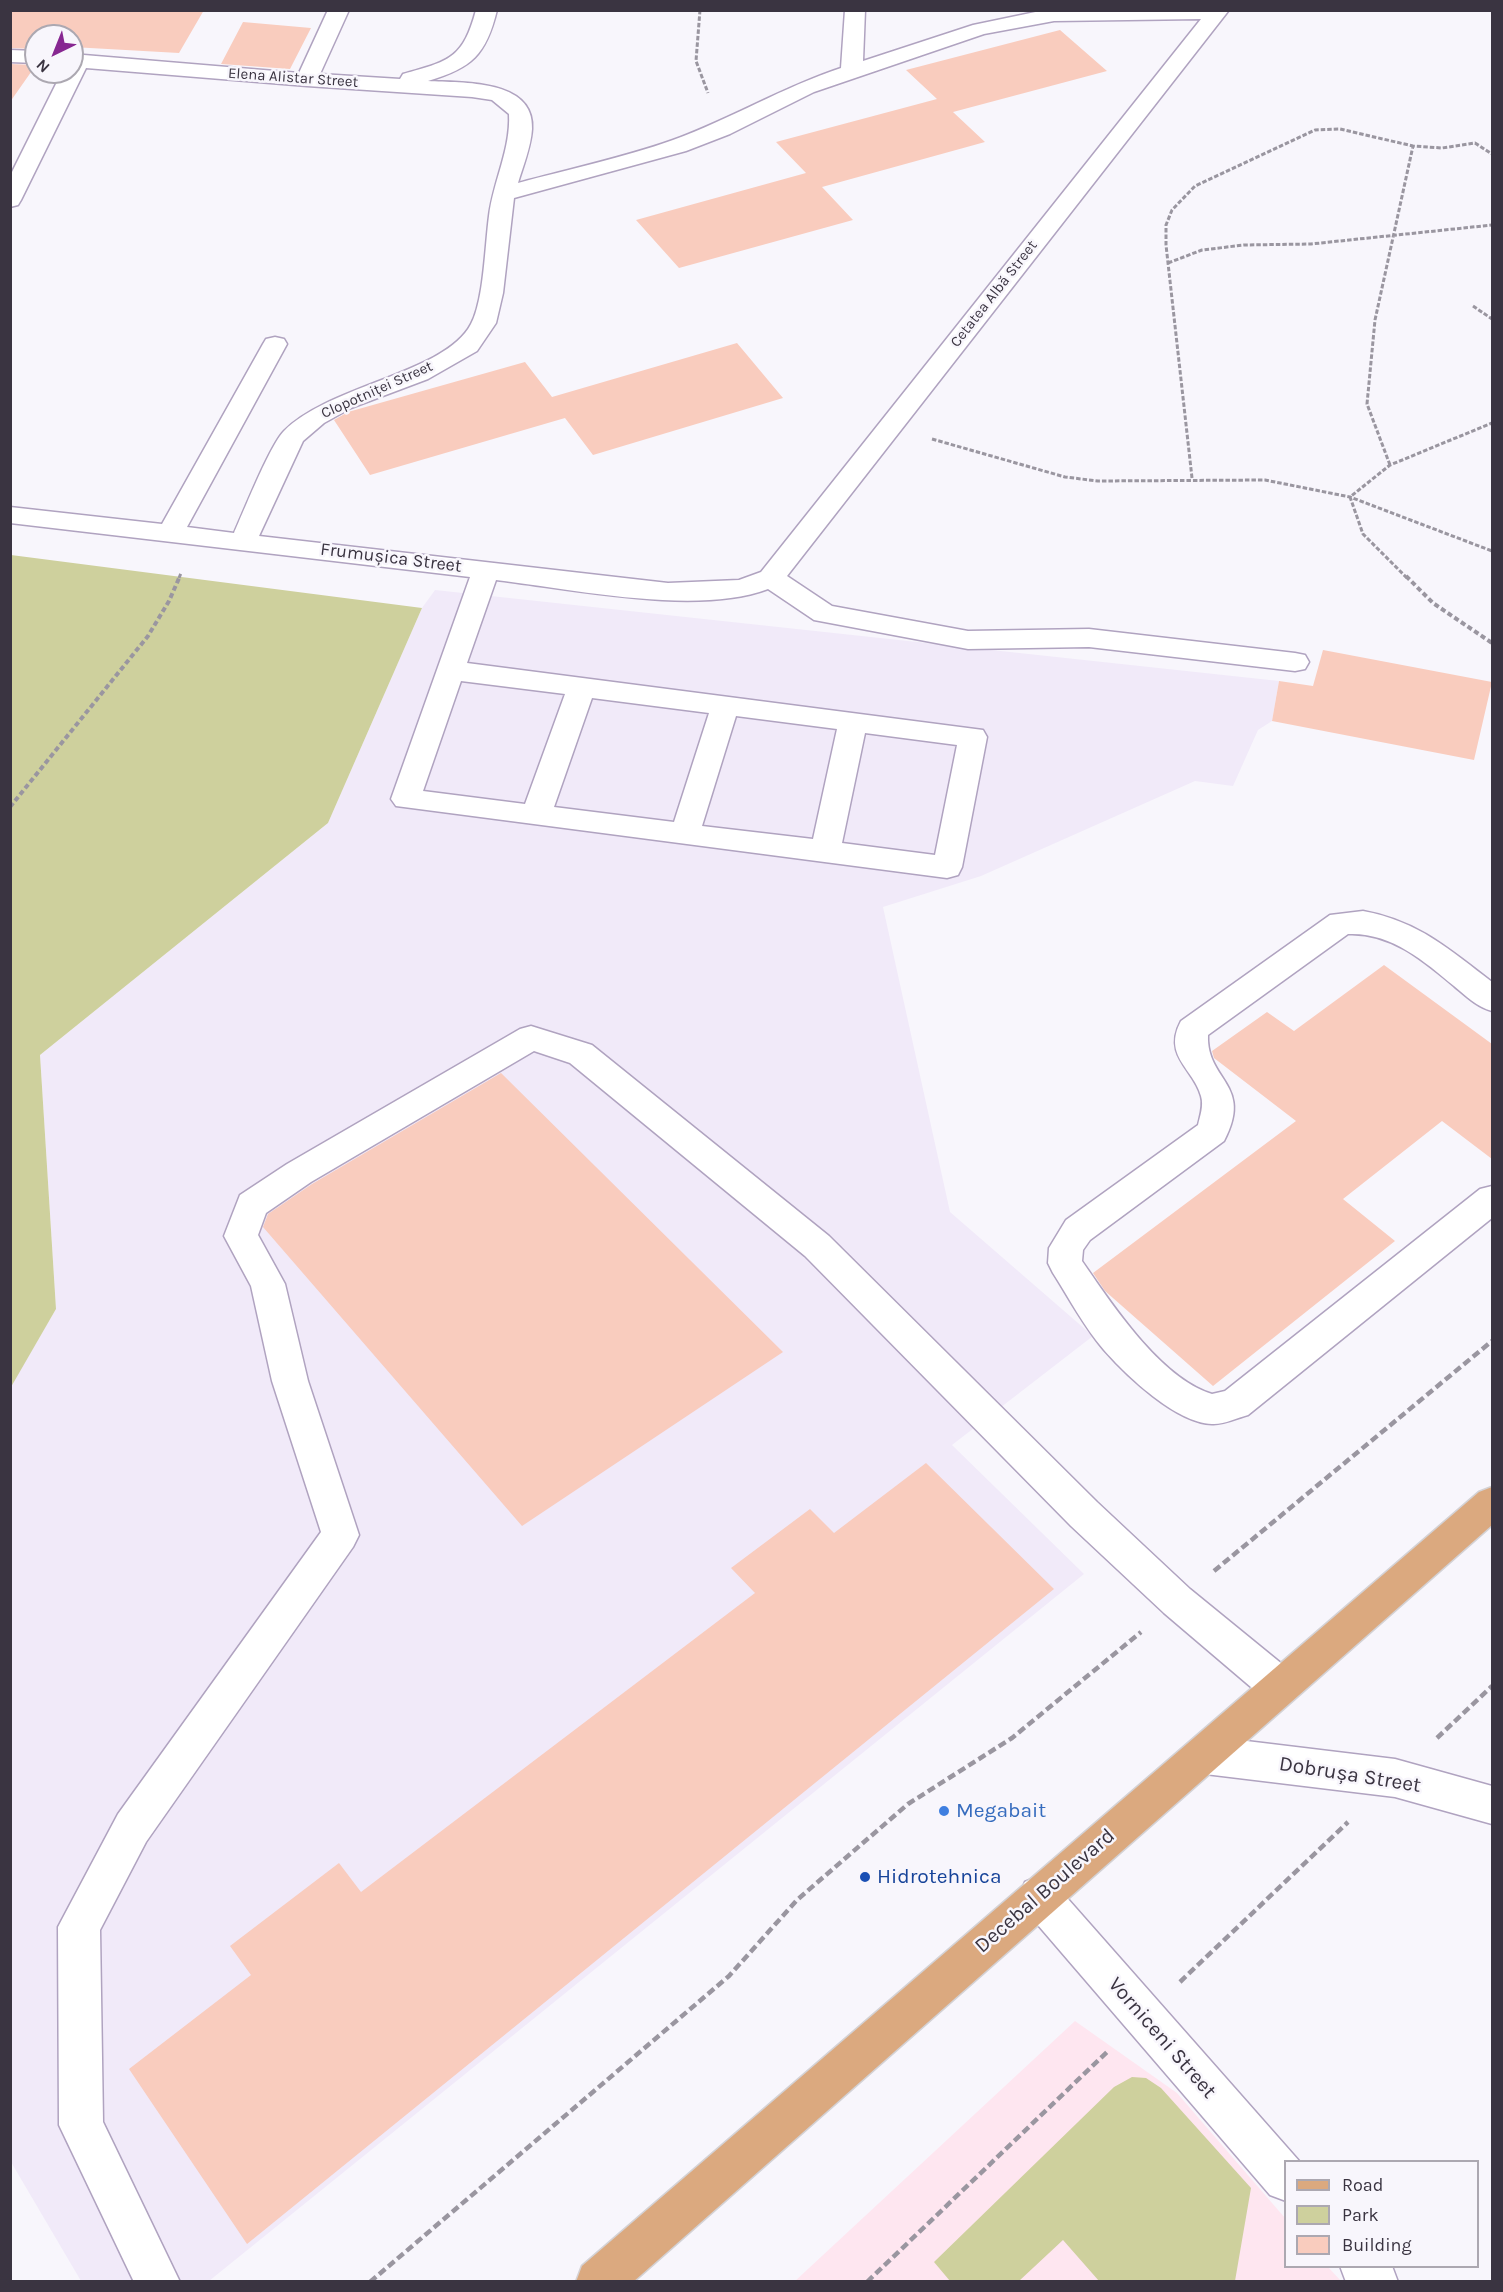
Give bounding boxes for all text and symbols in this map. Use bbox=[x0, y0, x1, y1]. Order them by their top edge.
north arrow bbox=[24, 24, 84, 84]
text: N bbox=[32, 55, 53, 77]
street label: Elena Alistar Street bbox=[227, 64, 359, 92]
street label: Cetatea Albă Street bbox=[947, 237, 1041, 351]
street label: Clopotniței Street bbox=[318, 357, 436, 423]
street label: Frumușica Street bbox=[319, 539, 463, 577]
street label: Dobrușa Street bbox=[1277, 1751, 1423, 1799]
place label: Megabait bbox=[956, 1798, 1046, 1824]
marker: Megabait bbox=[937, 1804, 951, 1818]
street label: Decebal Boulevard bbox=[970, 1823, 1120, 1959]
place label: Hidrotehnica bbox=[877, 1864, 1001, 1890]
marker: Hidrotehnica bbox=[858, 1870, 872, 1884]
street label: Vorniceni Street bbox=[1103, 1972, 1221, 2104]
legend bbox=[1284, 2160, 1479, 2268]
text: Road bbox=[1342, 2174, 1383, 2196]
text: Park bbox=[1342, 2204, 1379, 2226]
text: Building bbox=[1342, 2234, 1412, 2256]

